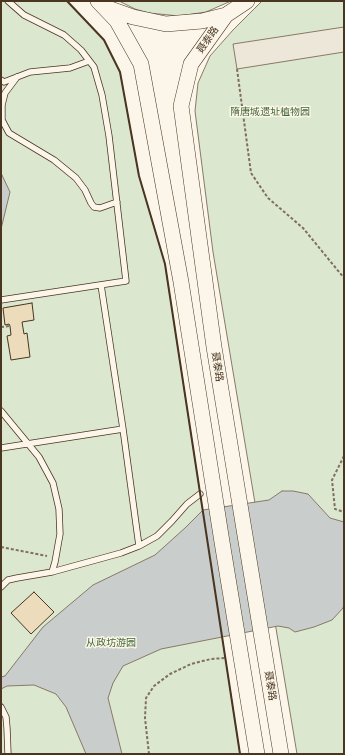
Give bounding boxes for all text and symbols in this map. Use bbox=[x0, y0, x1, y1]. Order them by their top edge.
street label: 聂泰路 bbox=[194, 24, 222, 56]
park label: 隋唐城遗址植物园 bbox=[230, 106, 310, 118]
street label: 聂泰路 bbox=[209, 351, 225, 383]
park label: 从政坊游园 bbox=[86, 637, 136, 649]
street label: 聂泰路 bbox=[262, 670, 278, 702]

